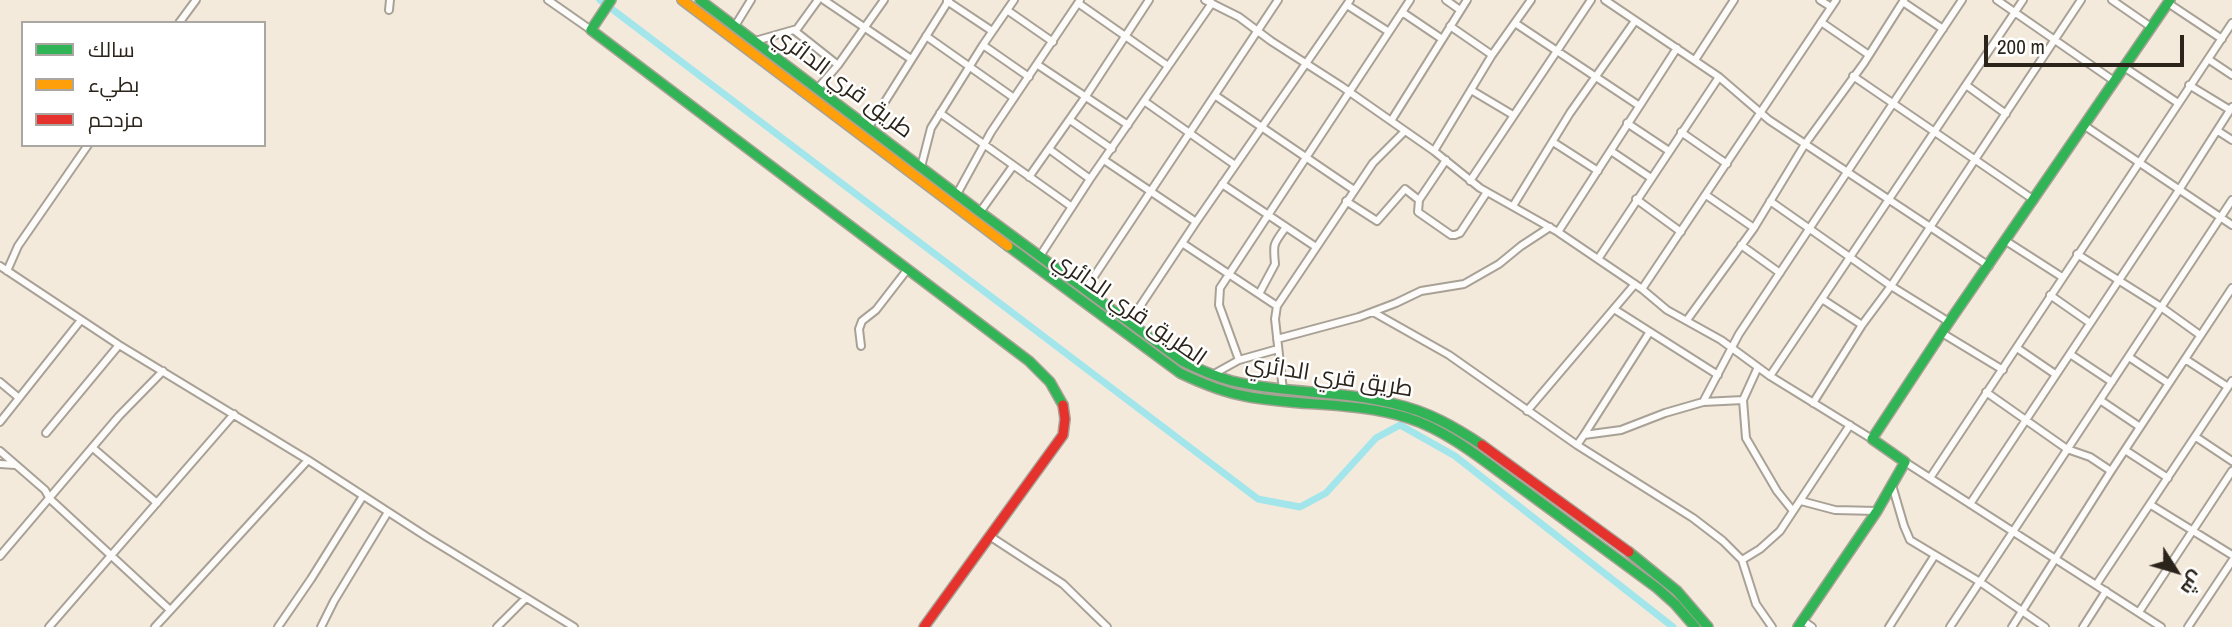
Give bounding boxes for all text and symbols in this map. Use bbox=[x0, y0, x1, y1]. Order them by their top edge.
legend bbox=[21, 21, 266, 147]
street label: طريق قري الدائري bbox=[766, 21, 918, 145]
scale bar bbox=[1987, 21, 2186, 65]
text: 200 m bbox=[1997, 32, 2045, 61]
text: سالك bbox=[88, 35, 135, 64]
text: بطيء bbox=[88, 70, 139, 99]
text: مزدحم bbox=[88, 105, 143, 134]
street label: الطريق قري الدائري bbox=[1047, 246, 1211, 372]
street label: طريق قري الدائري bbox=[1243, 350, 1415, 404]
north arrow bbox=[2141, 536, 2211, 606]
text: ش bbox=[2175, 566, 2210, 601]

